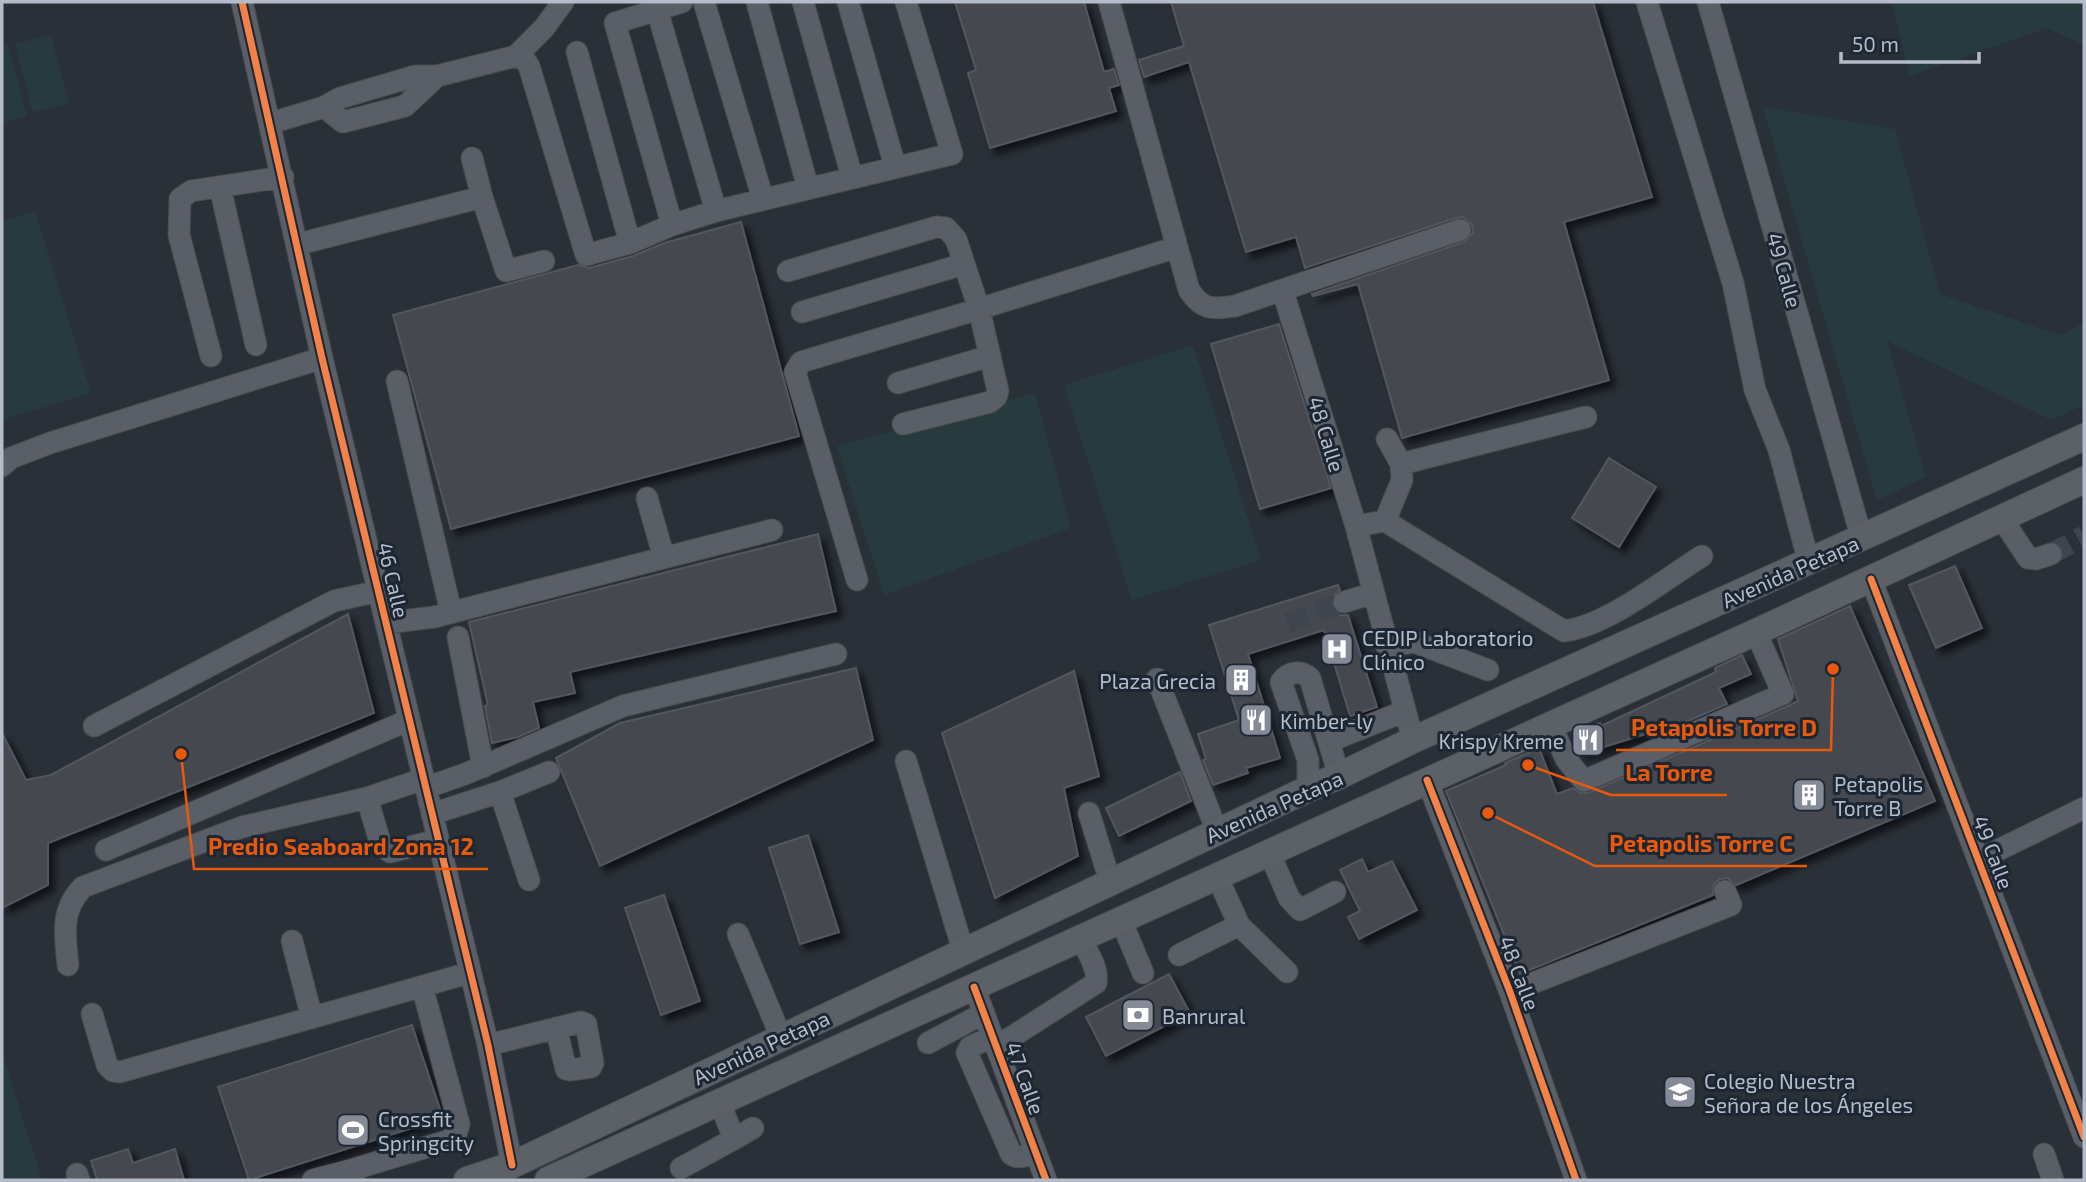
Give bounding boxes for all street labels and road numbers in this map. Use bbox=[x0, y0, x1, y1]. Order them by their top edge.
street label: 49 Calle bbox=[1762, 230, 1808, 310]
street label: 48 Calle bbox=[1304, 393, 1350, 475]
street label: Avenida Petapa bbox=[1718, 530, 1862, 612]
street label: 46 Calle bbox=[373, 540, 415, 620]
street label: Avenida Petapa bbox=[1202, 765, 1346, 847]
street label: 49 Calle bbox=[1969, 812, 2019, 892]
street label: 48 Calle bbox=[1494, 932, 1546, 1014]
street label: Avenida Petapa bbox=[689, 1005, 833, 1089]
street label: 47 Calle bbox=[1001, 1038, 1051, 1118]

